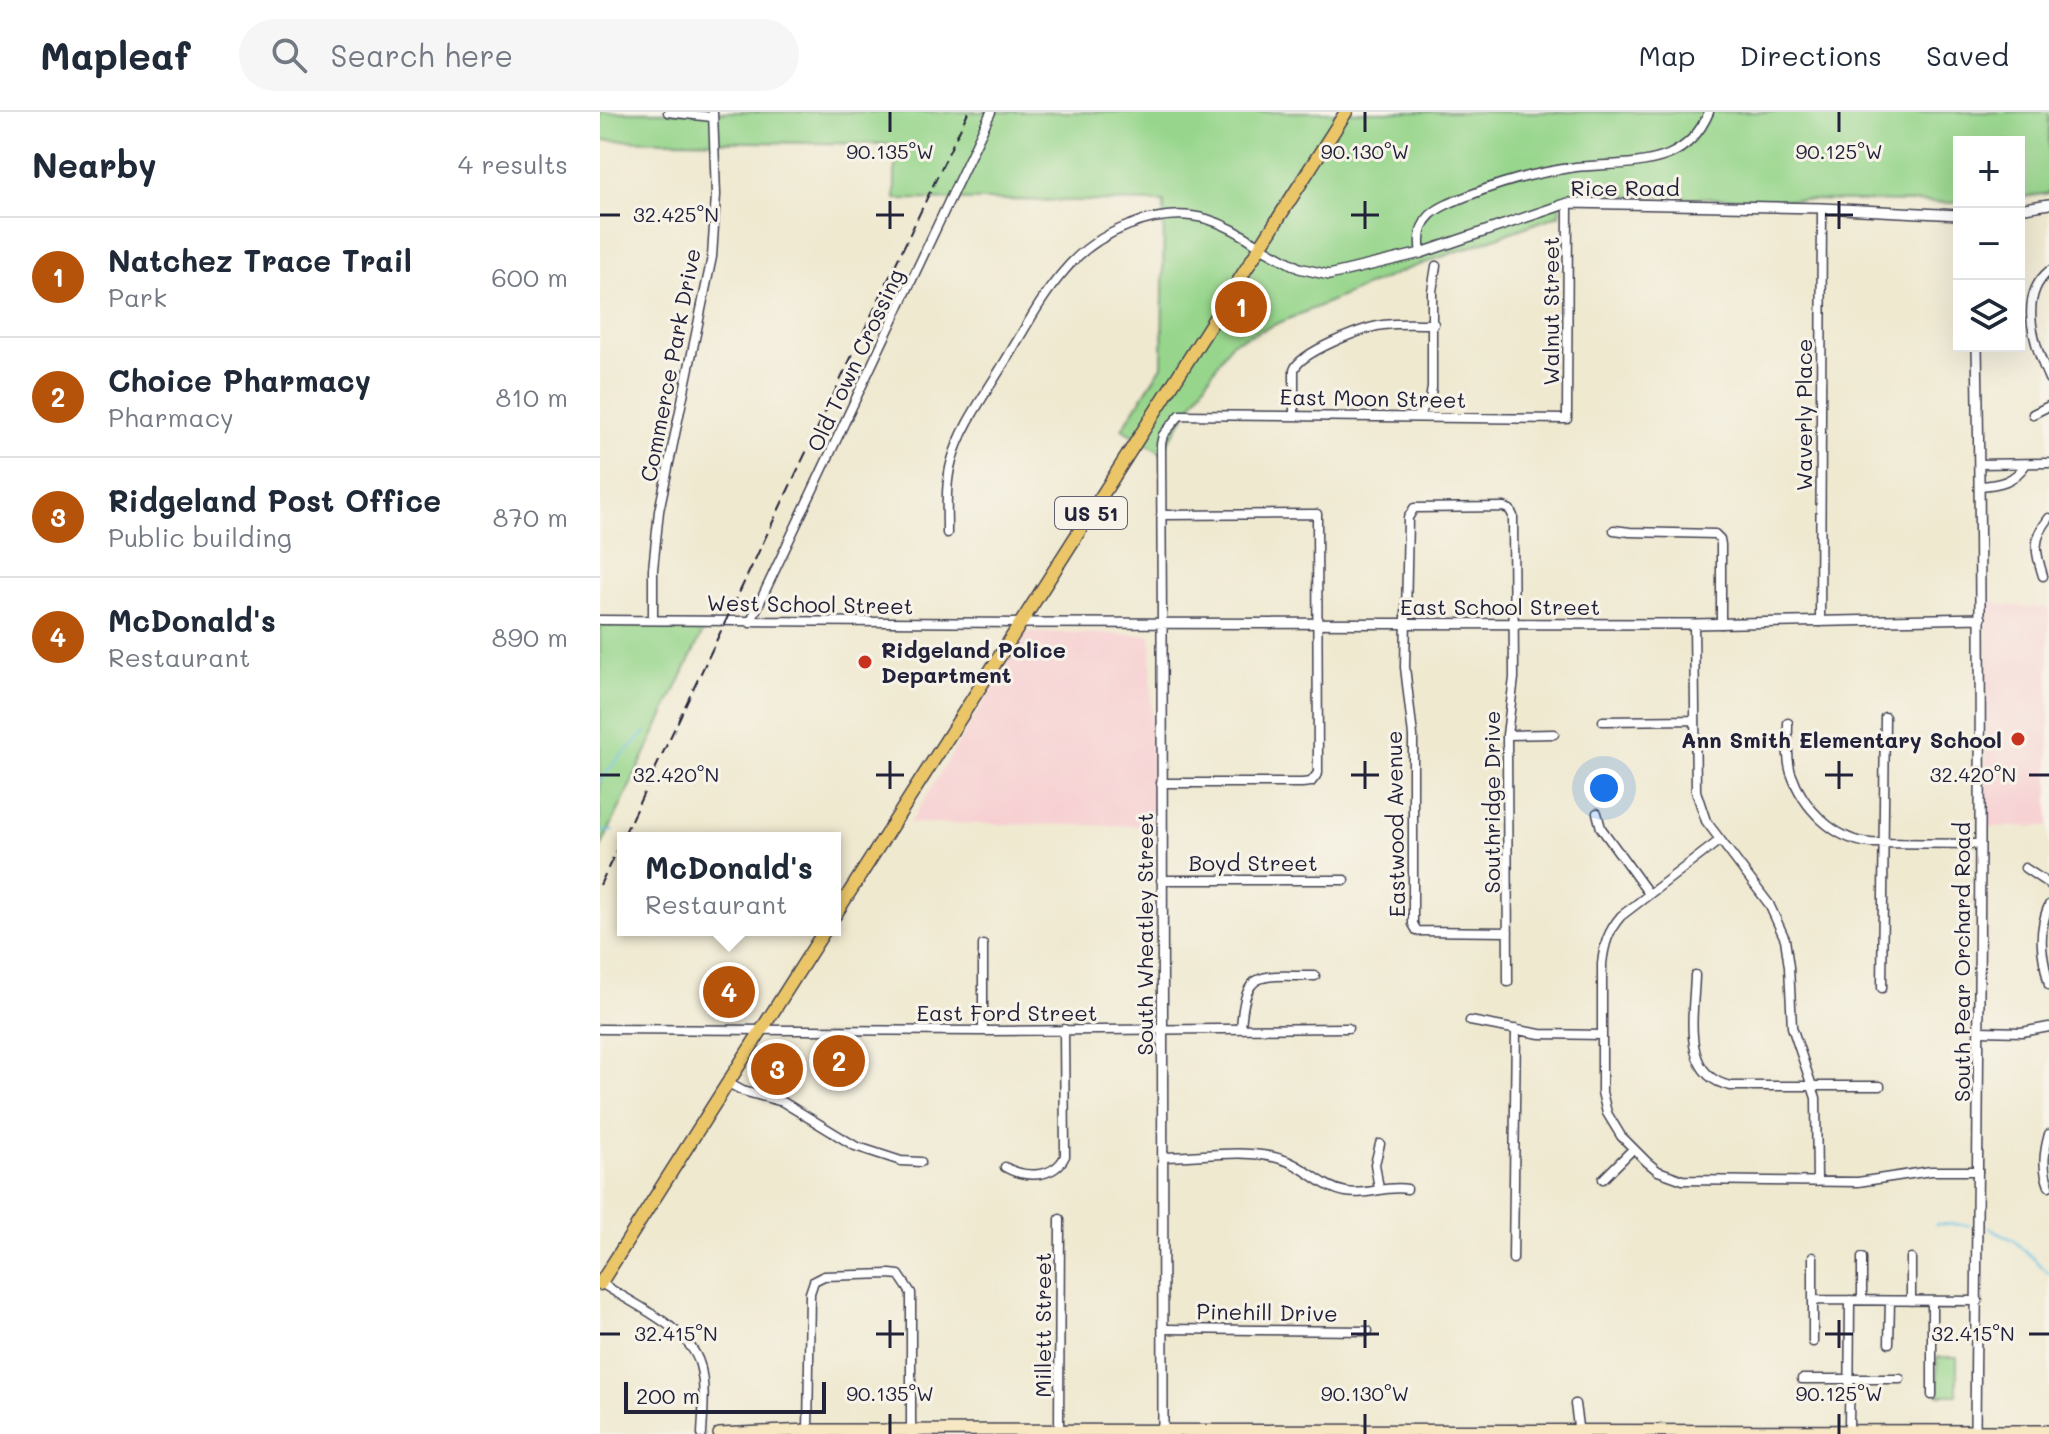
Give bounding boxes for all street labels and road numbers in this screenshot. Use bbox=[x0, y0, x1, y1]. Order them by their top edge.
street label: Rice Road bbox=[1570, 173, 1680, 202]
street label: Walnut Street bbox=[1536, 236, 1565, 386]
street label: Commerce Park Drive bbox=[633, 246, 707, 484]
street label: Old Town Crossing bbox=[800, 264, 910, 456]
street label: Waverly Place bbox=[1789, 339, 1818, 491]
street label: East Moon Street bbox=[1279, 382, 1467, 414]
road number: US 51 bbox=[1055, 497, 1127, 529]
street label: West School Street bbox=[706, 588, 914, 620]
street label: East School Street bbox=[1400, 592, 1600, 621]
street label: Southridge Drive bbox=[1477, 711, 1506, 893]
street label: Eastwood Avenue bbox=[1379, 730, 1411, 918]
street label: South Wheatley Street bbox=[1130, 812, 1159, 1056]
street label: South Pear Orchard Road bbox=[1947, 822, 1976, 1102]
street label: Boyd Street bbox=[1188, 848, 1318, 877]
street label: East Ford Street bbox=[916, 998, 1098, 1027]
street label: Millett Street bbox=[1028, 1252, 1057, 1398]
street label: Pinehill Drive bbox=[1196, 1296, 1338, 1328]

